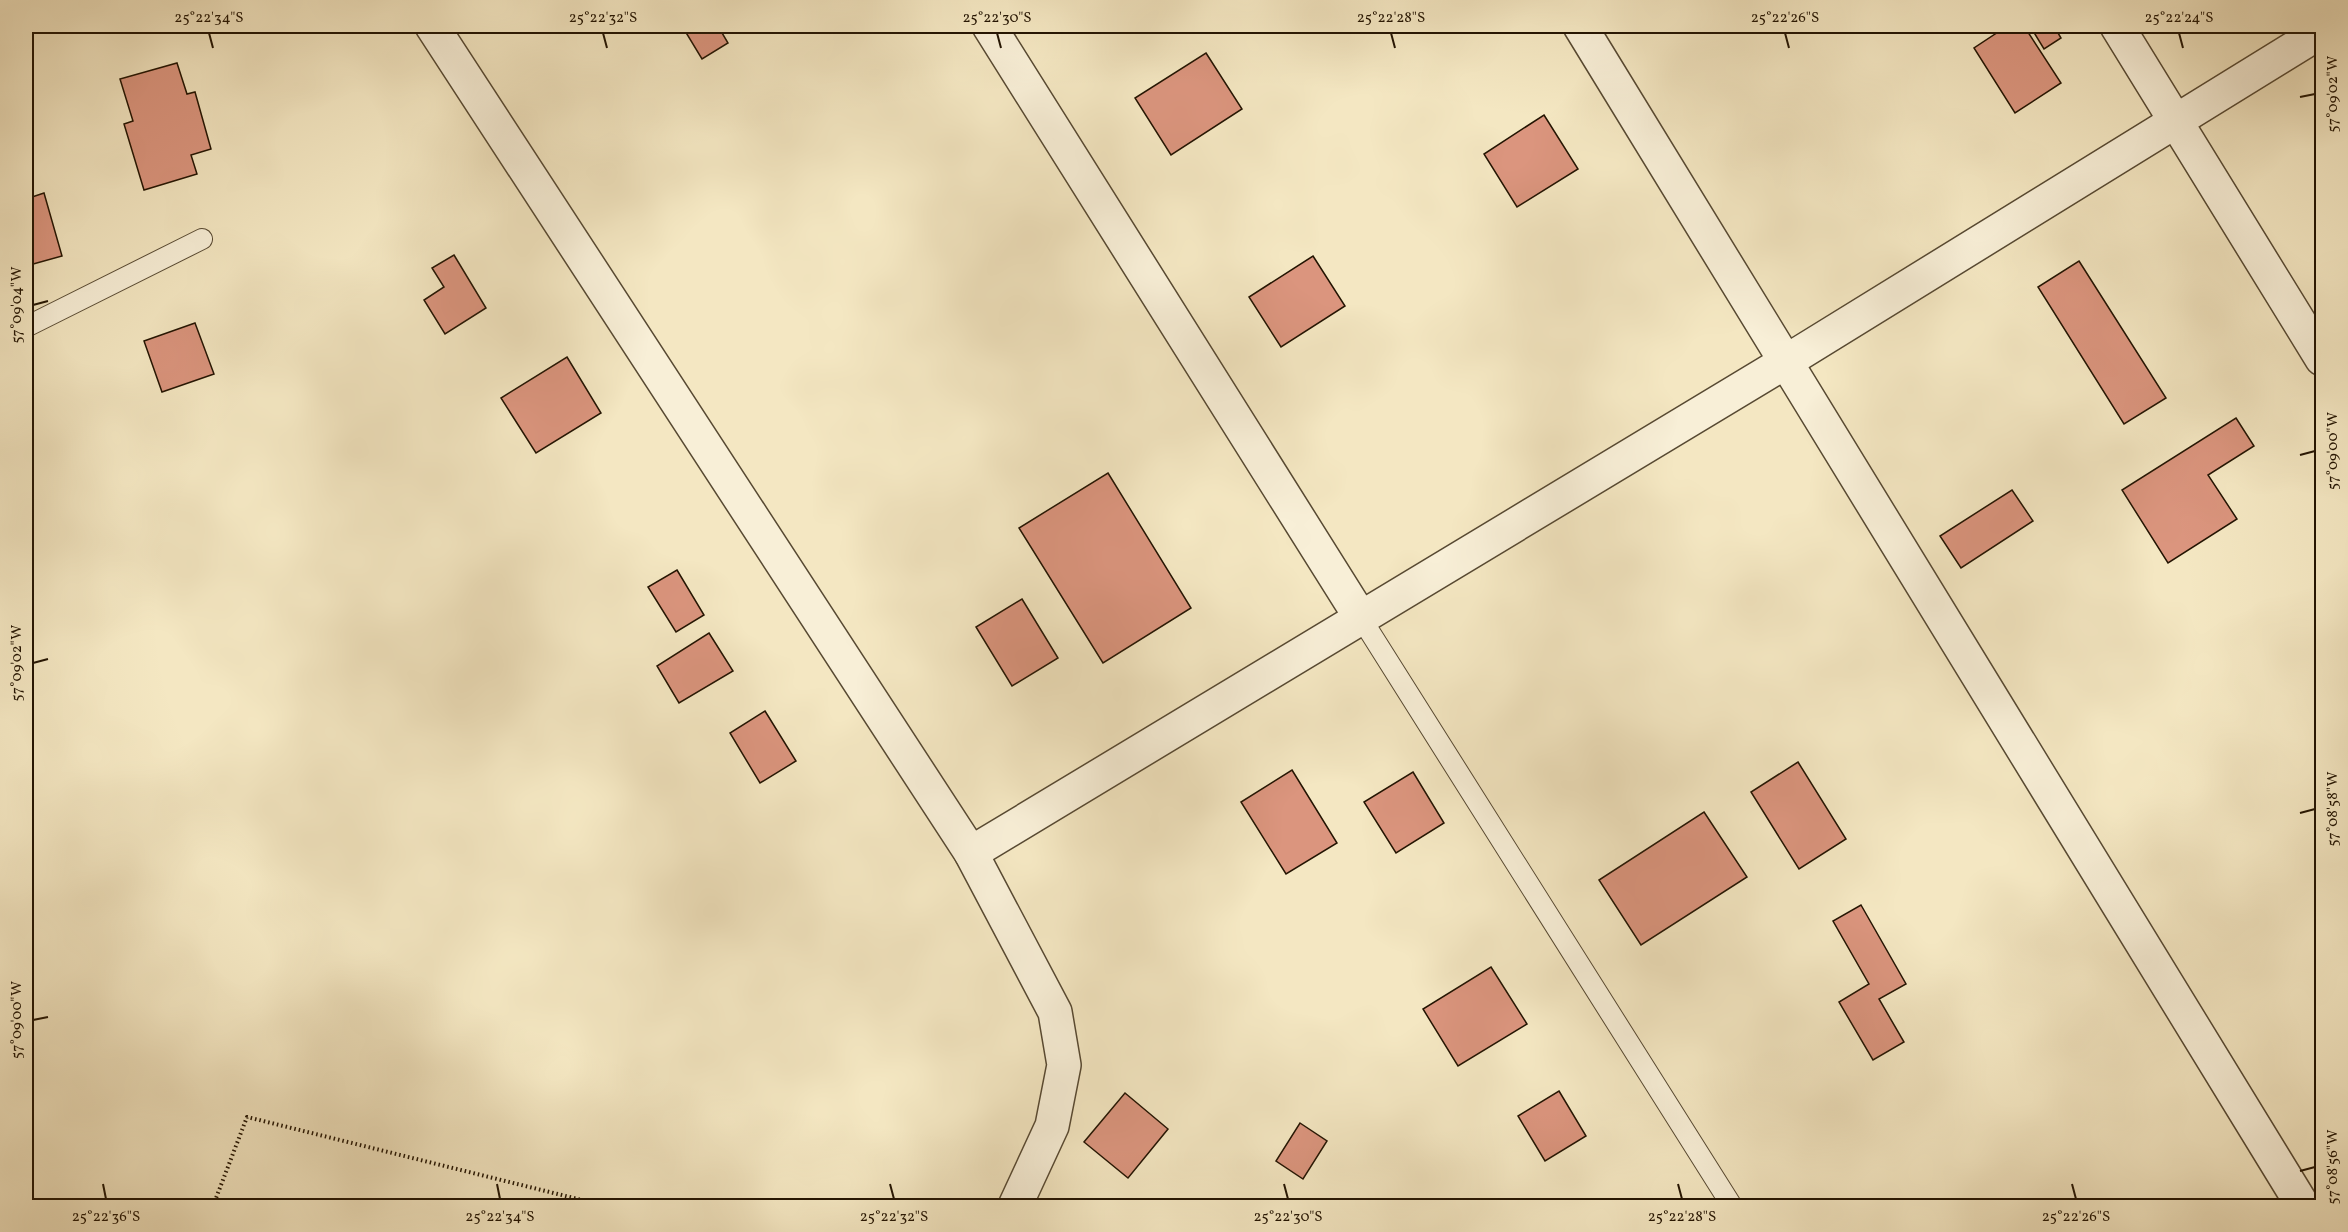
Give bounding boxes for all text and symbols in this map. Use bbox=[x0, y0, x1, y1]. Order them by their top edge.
text: 25°22'34"S bbox=[174, 8, 244, 29]
text: 25°22'32"S bbox=[569, 8, 637, 29]
text: 25°22'30"S bbox=[962, 8, 1032, 29]
text: 25°22'28"S bbox=[1357, 8, 1425, 29]
text: 25°22'26"S bbox=[1751, 8, 1819, 29]
text: 25°22'24"S bbox=[2144, 8, 2214, 29]
text: 57°09'02"W bbox=[2323, 56, 2344, 132]
text: 57°09'04"W bbox=[7, 266, 28, 344]
text: 57°09'00"W bbox=[2323, 412, 2344, 490]
text: 57°09'02"W bbox=[7, 625, 28, 701]
text: 57°08'58"W bbox=[2323, 771, 2344, 847]
text: 57°09'00"W bbox=[7, 981, 28, 1059]
text: 57°08'56"W bbox=[2323, 1129, 2344, 1205]
text: 25°22'36"S bbox=[72, 1207, 140, 1228]
text: 25°22'34"S bbox=[465, 1207, 535, 1228]
text: 25°22'32"S bbox=[860, 1207, 928, 1228]
text: 25°22'30"S bbox=[1253, 1207, 1323, 1228]
text: 25°22'28"S bbox=[1648, 1207, 1716, 1228]
text: 25°22'26"S bbox=[2042, 1207, 2110, 1228]

